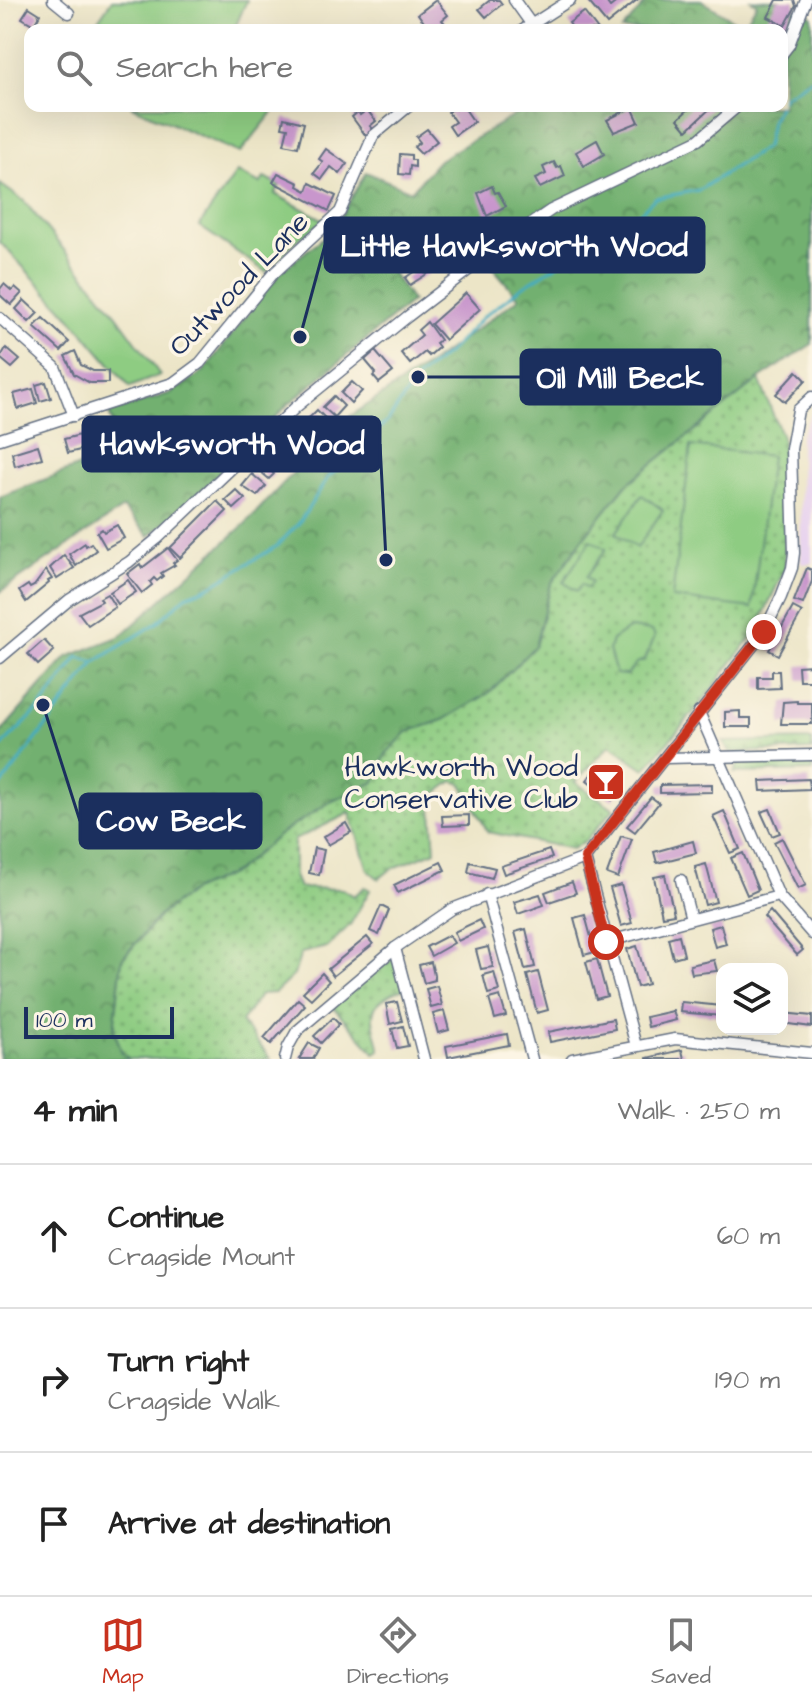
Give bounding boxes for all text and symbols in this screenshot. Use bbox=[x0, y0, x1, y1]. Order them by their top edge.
search box bbox=[24, 24, 788, 112]
icon: search bbox=[52, 46, 96, 90]
text: Search here bbox=[116, 47, 293, 89]
street label: Outwood Lane bbox=[160, 203, 318, 365]
callout: Little Hawksworth Wood bbox=[325, 218, 704, 272]
text: Little Hawksworth Wood bbox=[340, 226, 688, 268]
callout: Oil Mill Beck bbox=[521, 350, 720, 404]
text: Oil Mill Beck bbox=[536, 358, 704, 400]
callout: Hawksworth Wood bbox=[83, 417, 380, 471]
text: Hawksworth Wood bbox=[99, 424, 365, 466]
route end bbox=[746, 614, 782, 650]
place label: Hawkworth Wood Conservative Club bbox=[344, 748, 578, 819]
bar icon: Hawkworth Wood Conservative Club bbox=[585, 761, 627, 803]
callout: Cow Beck bbox=[80, 794, 261, 848]
text: Cow Beck bbox=[96, 801, 246, 843]
route start bbox=[588, 924, 624, 960]
map controls bbox=[716, 963, 788, 1035]
button: layers bbox=[716, 963, 788, 1035]
scale bar bbox=[24, 1003, 174, 1039]
text: 100 m bbox=[36, 1005, 93, 1036]
text: 4 min bbox=[32, 1087, 117, 1135]
text: Walk · 250 m bbox=[617, 1093, 780, 1129]
text: Continue bbox=[108, 1197, 224, 1239]
icon: ahead bbox=[32, 1214, 76, 1258]
text: 60 m bbox=[717, 1218, 780, 1254]
text: Cragside Mount bbox=[108, 1239, 295, 1275]
text: Turn right bbox=[108, 1341, 249, 1383]
icon: right bbox=[32, 1358, 76, 1402]
text: 190 m bbox=[715, 1362, 780, 1398]
text: Cragside Walk bbox=[108, 1383, 280, 1419]
icon: arrive bbox=[32, 1502, 76, 1546]
text: Arrive at destination bbox=[108, 1503, 390, 1545]
tab: Map bbox=[101, 1613, 145, 1692]
tab: Directions bbox=[347, 1613, 449, 1692]
tab: Saved bbox=[651, 1613, 711, 1692]

